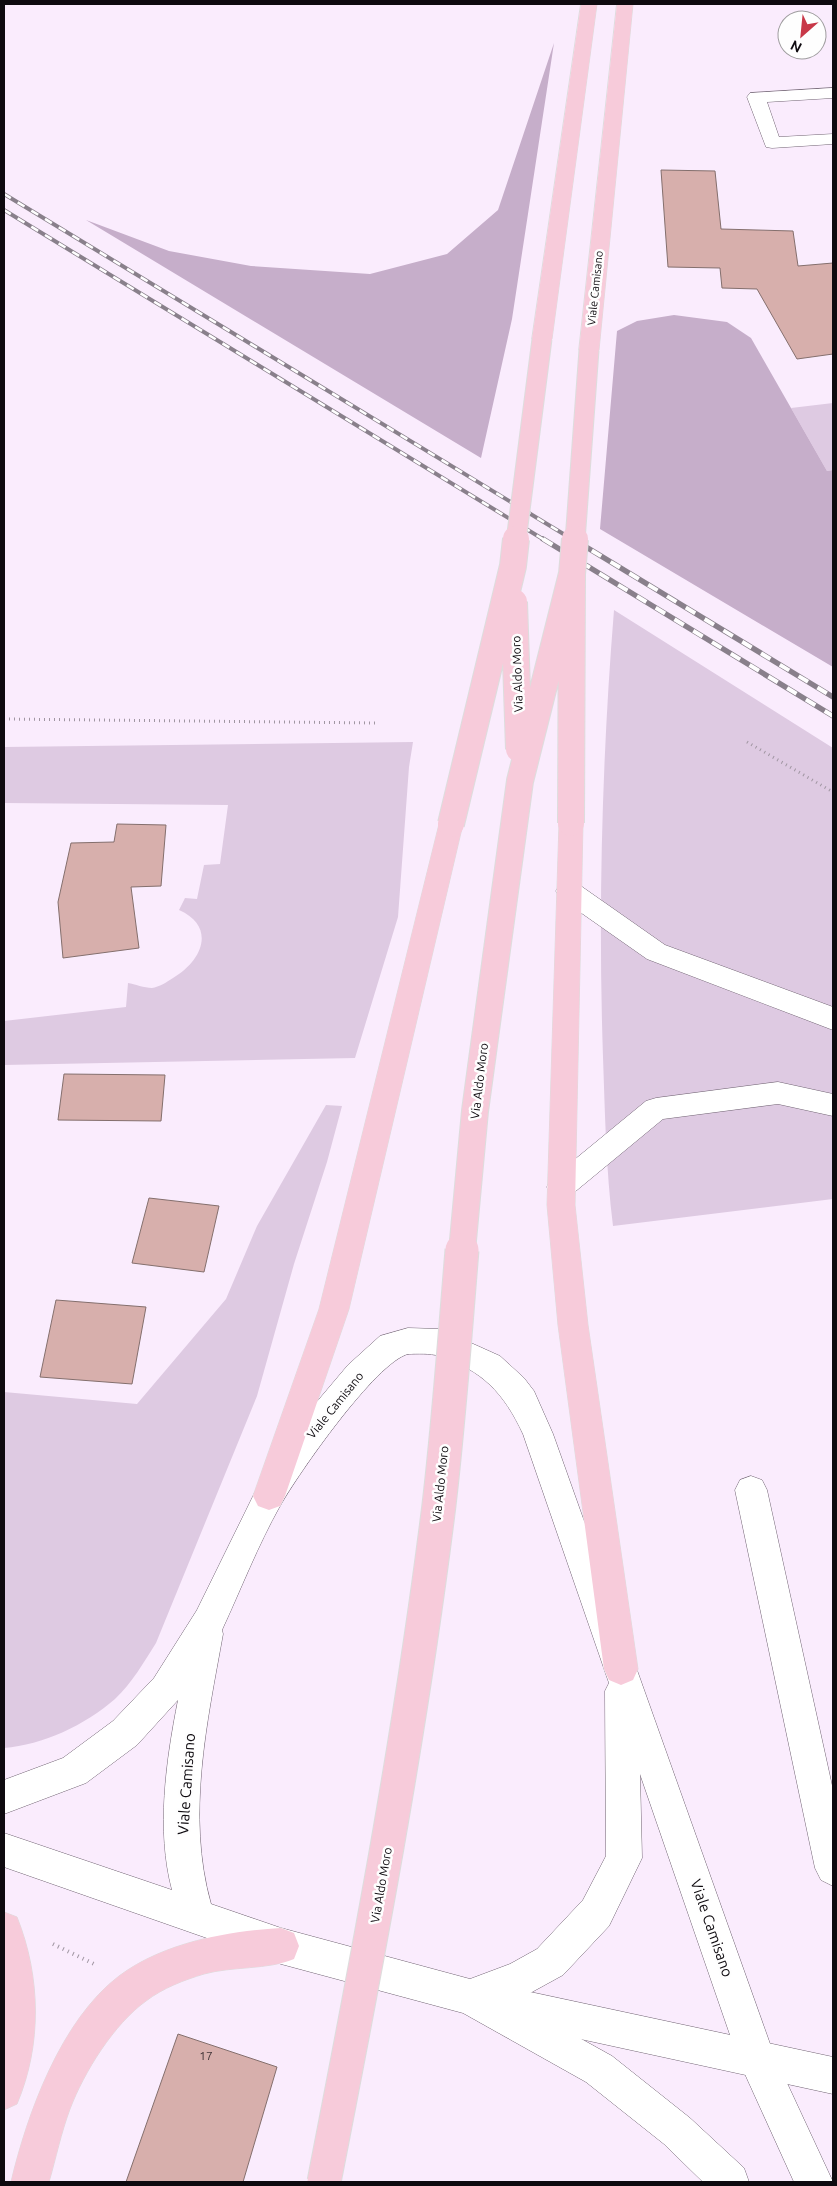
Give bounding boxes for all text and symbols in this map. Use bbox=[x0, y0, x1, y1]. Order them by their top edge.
north arrow bbox=[777, 10, 827, 60]
text: N bbox=[788, 37, 804, 56]
street label: Viale Camisano bbox=[585, 250, 605, 326]
street label: Via Aldo Moro bbox=[509, 636, 525, 712]
street label: Via Aldo Moro bbox=[468, 1042, 490, 1120]
street label: Viale Camisano bbox=[304, 1369, 366, 1441]
street label: Via Aldo Moro bbox=[430, 1445, 450, 1523]
street label: Viale Camisano bbox=[174, 1732, 198, 1836]
street label: Via Aldo Moro bbox=[368, 1846, 394, 1924]
street label: Viale Camisano bbox=[687, 1877, 737, 1979]
house number: 17 bbox=[199, 2049, 213, 2062]

